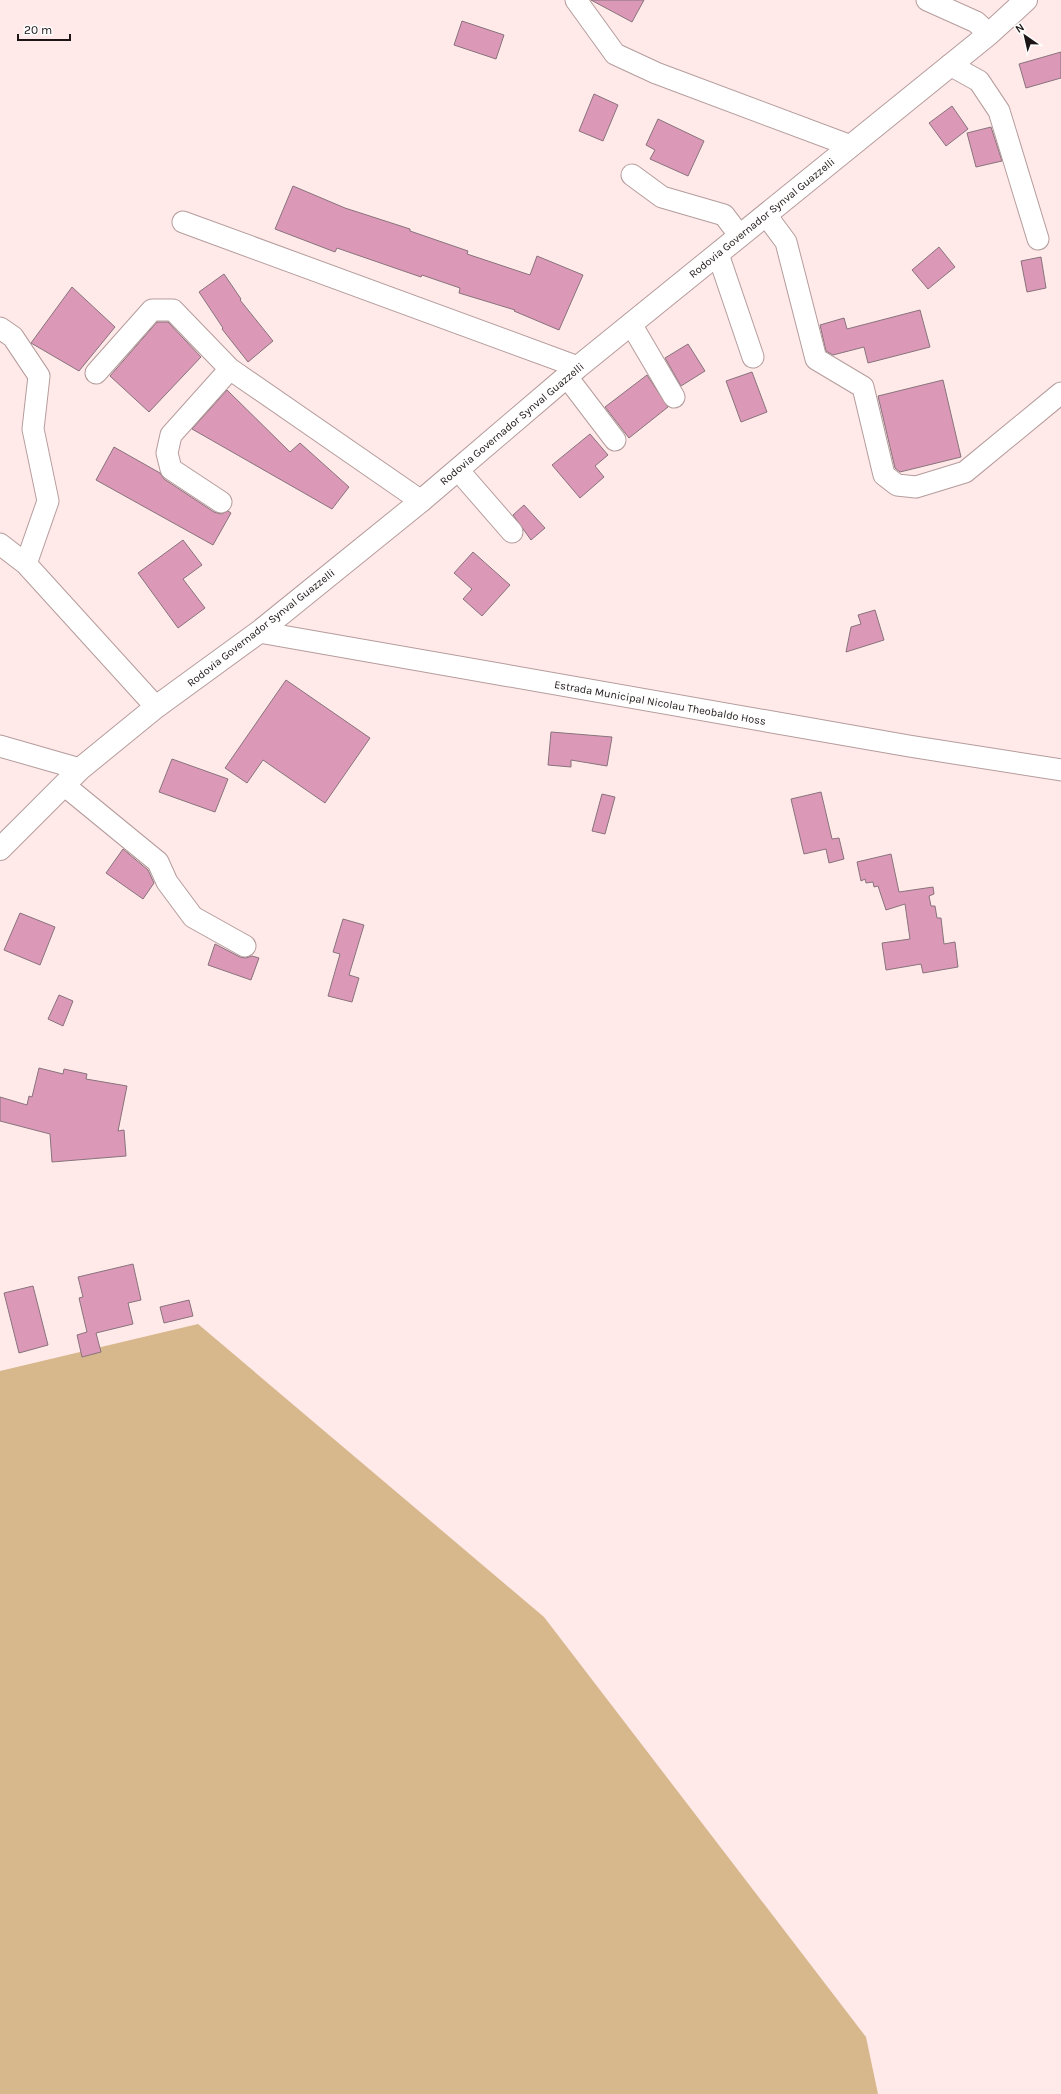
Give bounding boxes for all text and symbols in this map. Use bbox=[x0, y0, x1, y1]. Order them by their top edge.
scale bar bbox=[18, 16, 70, 42]
north arrow bbox=[1005, 16, 1045, 56]
text: N bbox=[1013, 21, 1027, 36]
text: 20 m bbox=[24, 23, 52, 37]
street label: Rodovia Governador Synval Guazzelli bbox=[686, 155, 838, 281]
street label: Rodovia Governador Synval Guazzelli bbox=[437, 360, 587, 488]
street label: Rodovia Governador Synval Guazzelli bbox=[185, 566, 337, 690]
street label: Estrada Municipal Nicolau Theobaldo Hoss bbox=[553, 678, 767, 728]

